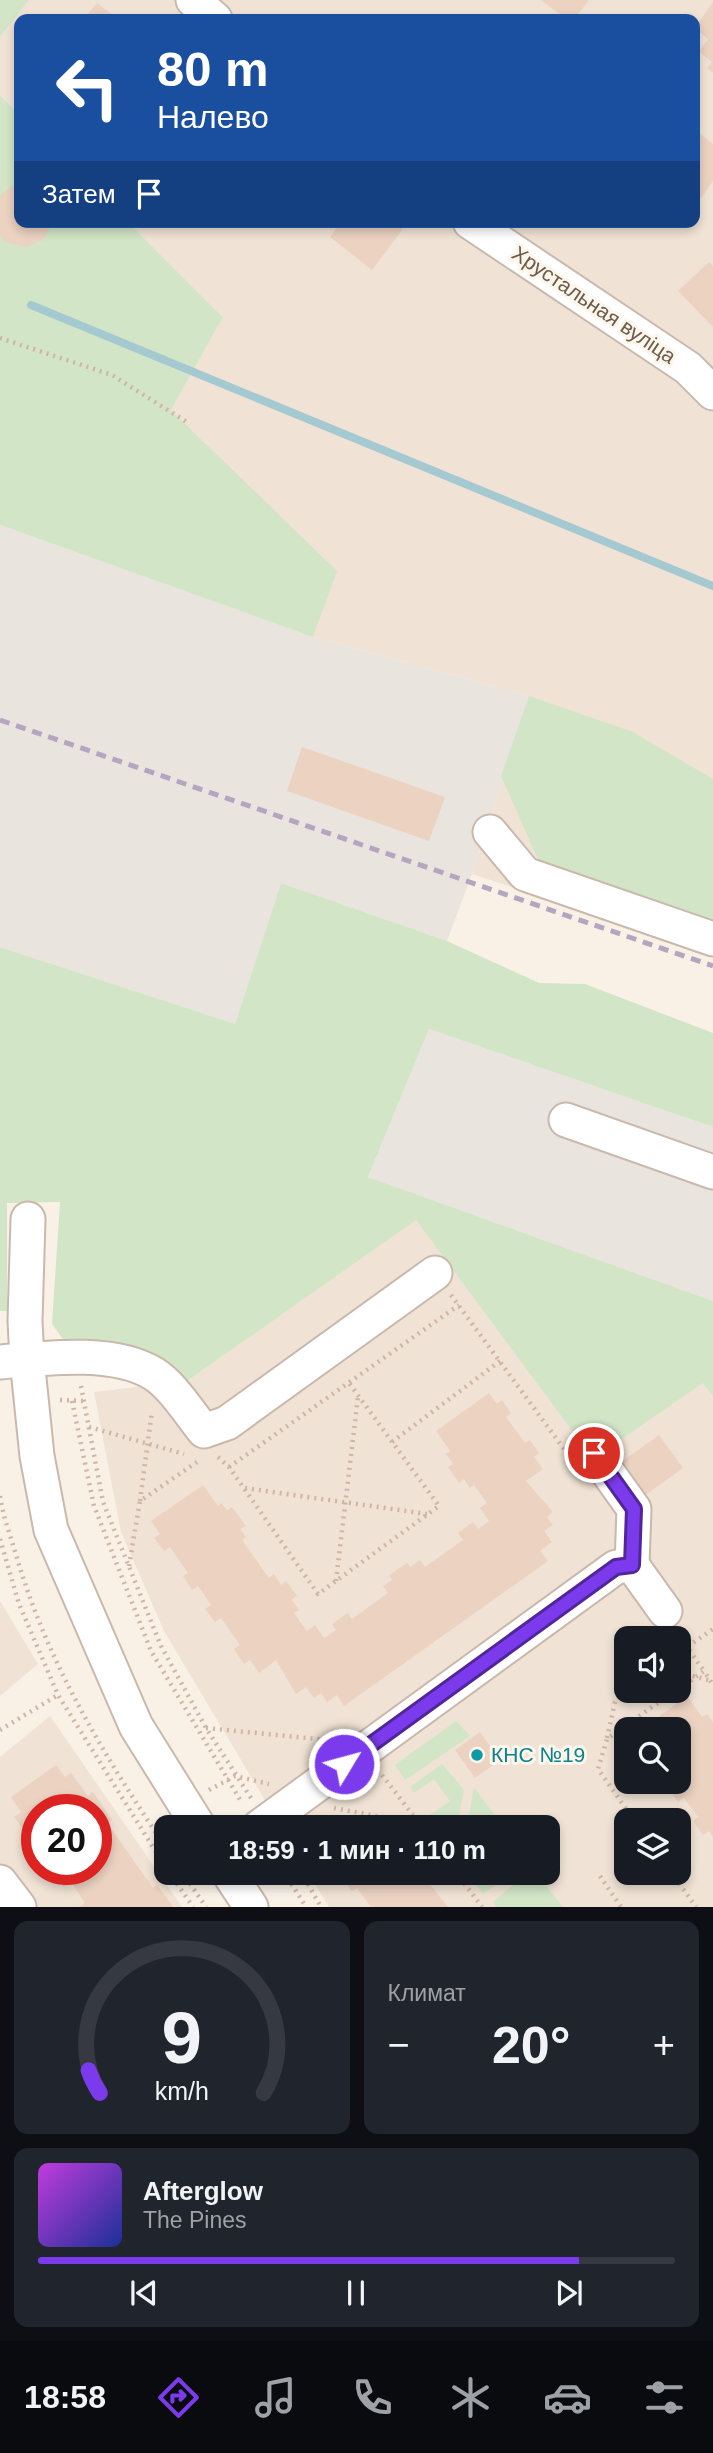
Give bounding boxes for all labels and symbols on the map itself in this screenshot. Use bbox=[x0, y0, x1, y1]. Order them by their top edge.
street label: Хрустальная вуліца bbox=[508, 241, 681, 368]
pin bbox=[564, 1423, 624, 1483]
position arrow bbox=[307, 1727, 381, 1801]
place label: КНС №19 bbox=[491, 1743, 585, 1766]
marker: КНС №19 bbox=[469, 1747, 485, 1763]
speed limit sign: 20 bbox=[21, 1794, 112, 1885]

